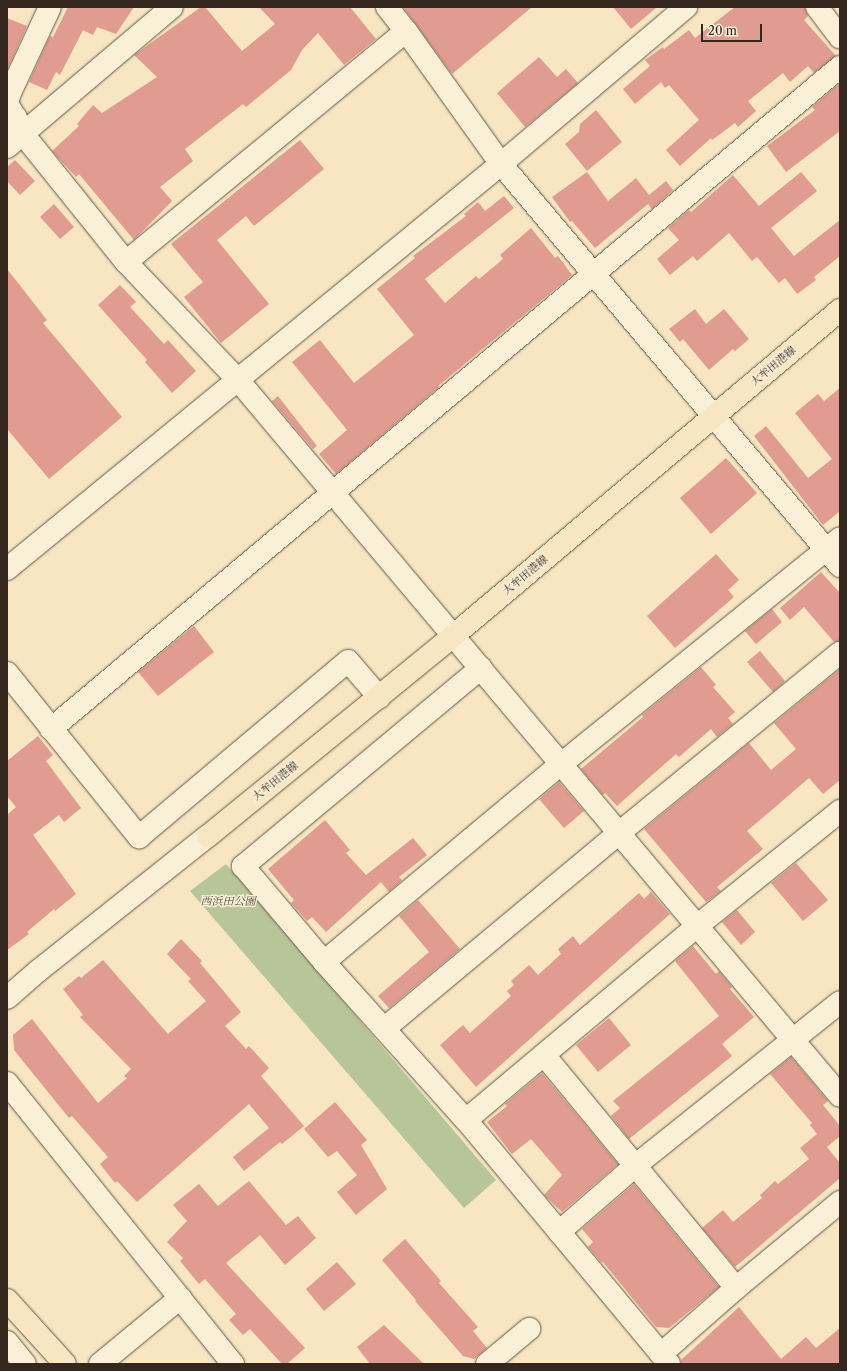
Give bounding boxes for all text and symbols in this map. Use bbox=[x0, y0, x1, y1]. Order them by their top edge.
scale bar bbox=[703, 16, 764, 42]
text: 20 m bbox=[708, 23, 737, 38]
street label: 大牟田港線 bbox=[748, 343, 798, 389]
street label: 大牟田港線 bbox=[500, 552, 550, 598]
street label: 大牟田港線 bbox=[249, 759, 301, 803]
park label: 西浜田公園 bbox=[201, 894, 255, 908]

